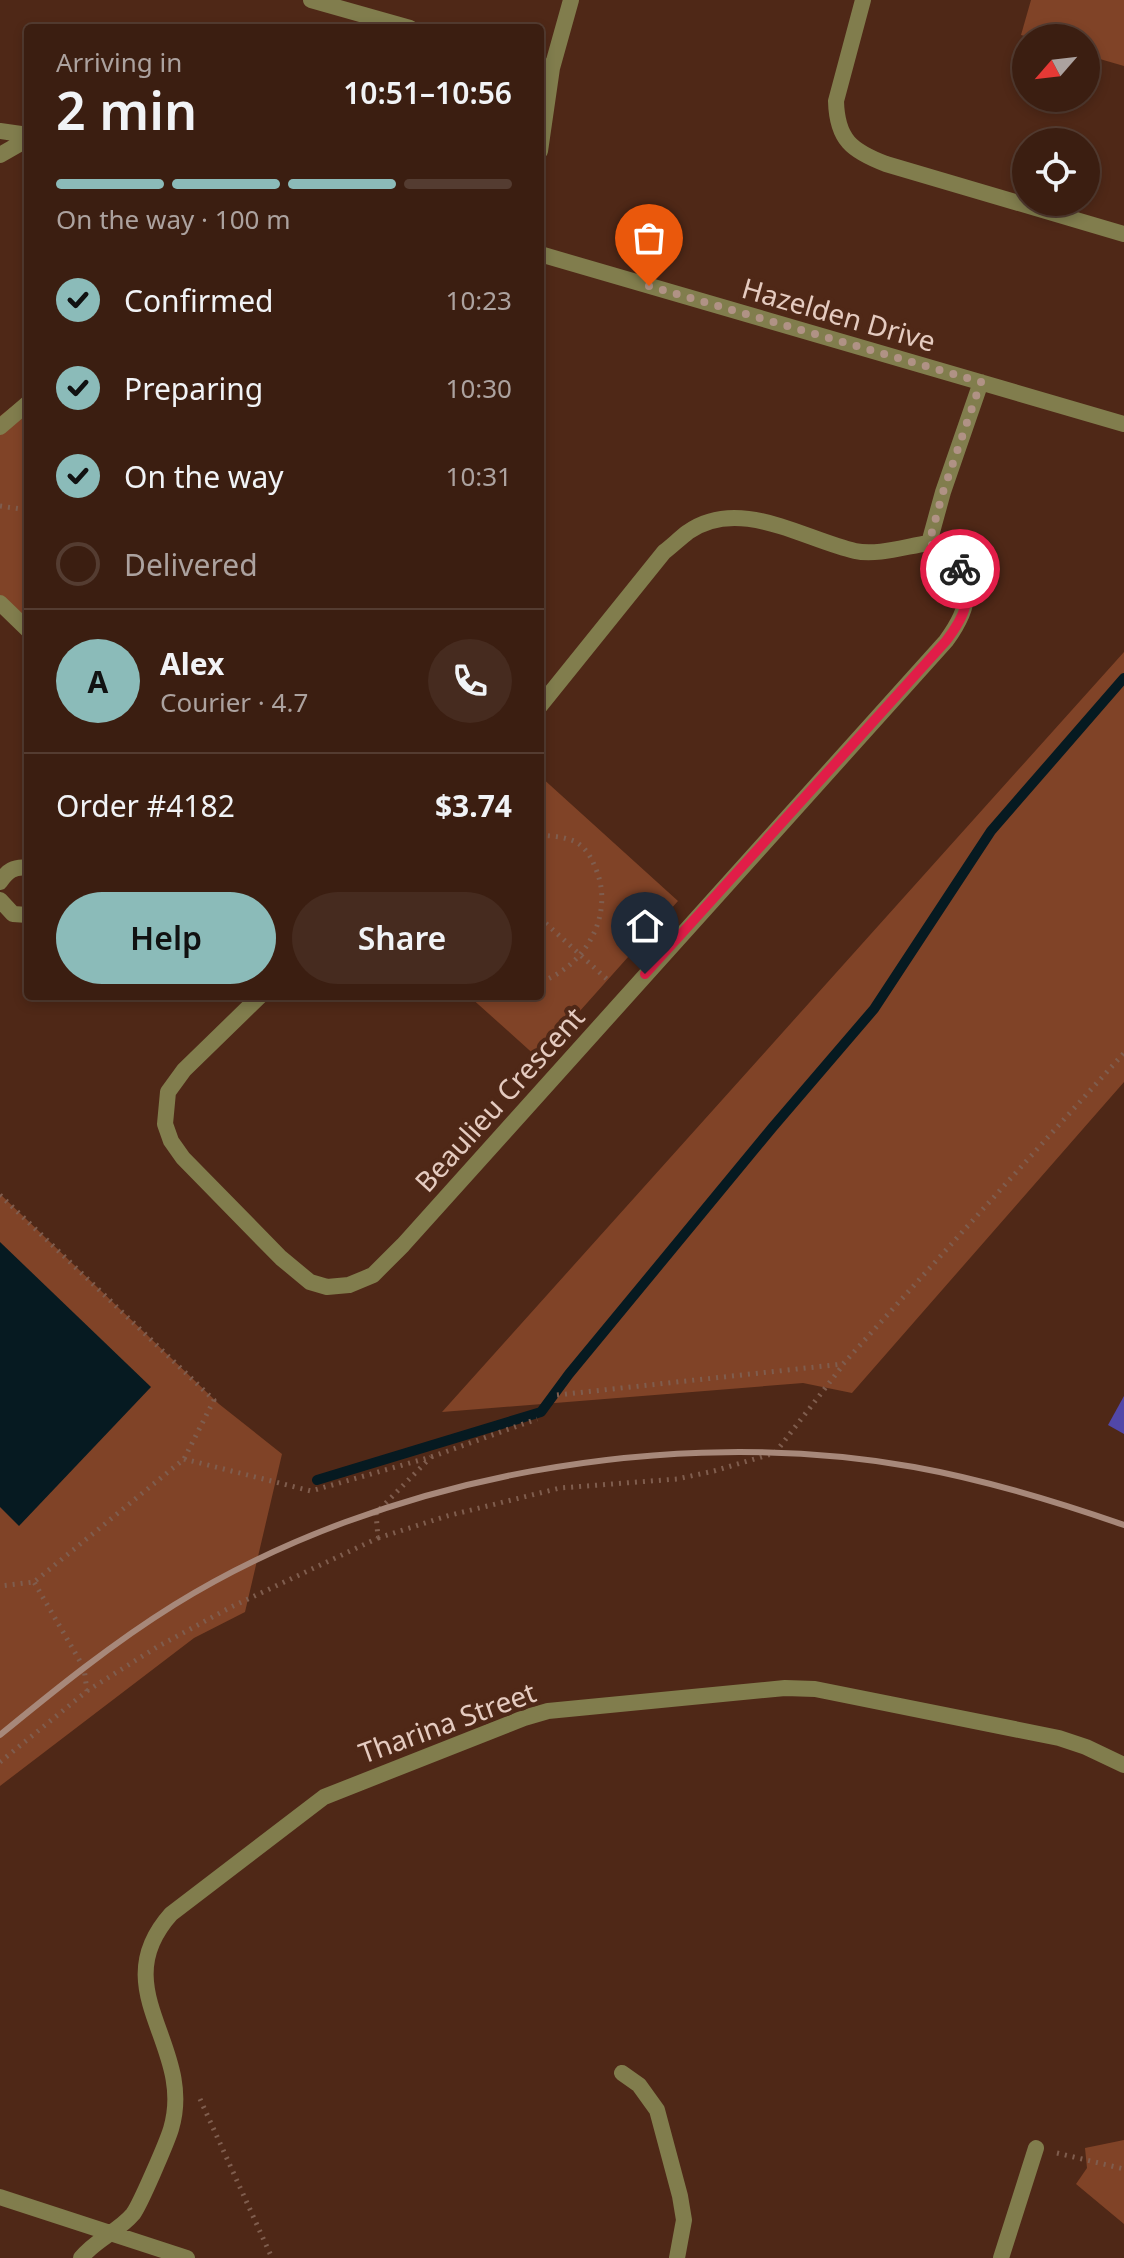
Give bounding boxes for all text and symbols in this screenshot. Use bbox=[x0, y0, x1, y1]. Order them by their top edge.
north arrow bbox=[1012, 24, 1100, 112]
map controls bbox=[1012, 24, 1100, 216]
text: Arriving in bbox=[56, 44, 182, 80]
text: 10:51–10:56 bbox=[343, 72, 512, 113]
text: 2 min bbox=[56, 74, 197, 145]
button: locate bbox=[1012, 128, 1100, 216]
text: On the way · 100 m bbox=[56, 201, 290, 237]
pin bbox=[615, 204, 683, 286]
icon: bag bbox=[627, 216, 671, 260]
street label: Hazelden Drive bbox=[738, 268, 940, 360]
icon: check bbox=[56, 278, 100, 322]
text: Confirmed bbox=[124, 280, 274, 321]
text: 10:23 bbox=[446, 282, 512, 318]
icon: check bbox=[56, 366, 100, 410]
text: Preparing bbox=[124, 368, 263, 409]
text: 10:30 bbox=[446, 370, 512, 406]
icon: check bbox=[56, 454, 100, 498]
text: On the way bbox=[124, 456, 284, 497]
text: 10:31 bbox=[446, 458, 512, 494]
courier bbox=[920, 529, 1000, 609]
text: Delivered bbox=[124, 544, 258, 585]
icon: bike bbox=[938, 547, 982, 591]
button: phone bbox=[428, 639, 512, 723]
text: Alex bbox=[160, 643, 224, 684]
text: A bbox=[88, 661, 108, 702]
text: Courier · 4.7 bbox=[160, 684, 308, 720]
text: Order #4182 bbox=[56, 785, 235, 826]
text: $3.74 bbox=[435, 785, 512, 826]
button: Help bbox=[56, 892, 276, 984]
button: Share bbox=[292, 892, 512, 984]
pin bbox=[611, 892, 679, 974]
icon: home bbox=[623, 904, 667, 948]
street label: Beaulieu Crescent bbox=[406, 998, 592, 1200]
street label: Tharina Street bbox=[353, 1672, 541, 1772]

